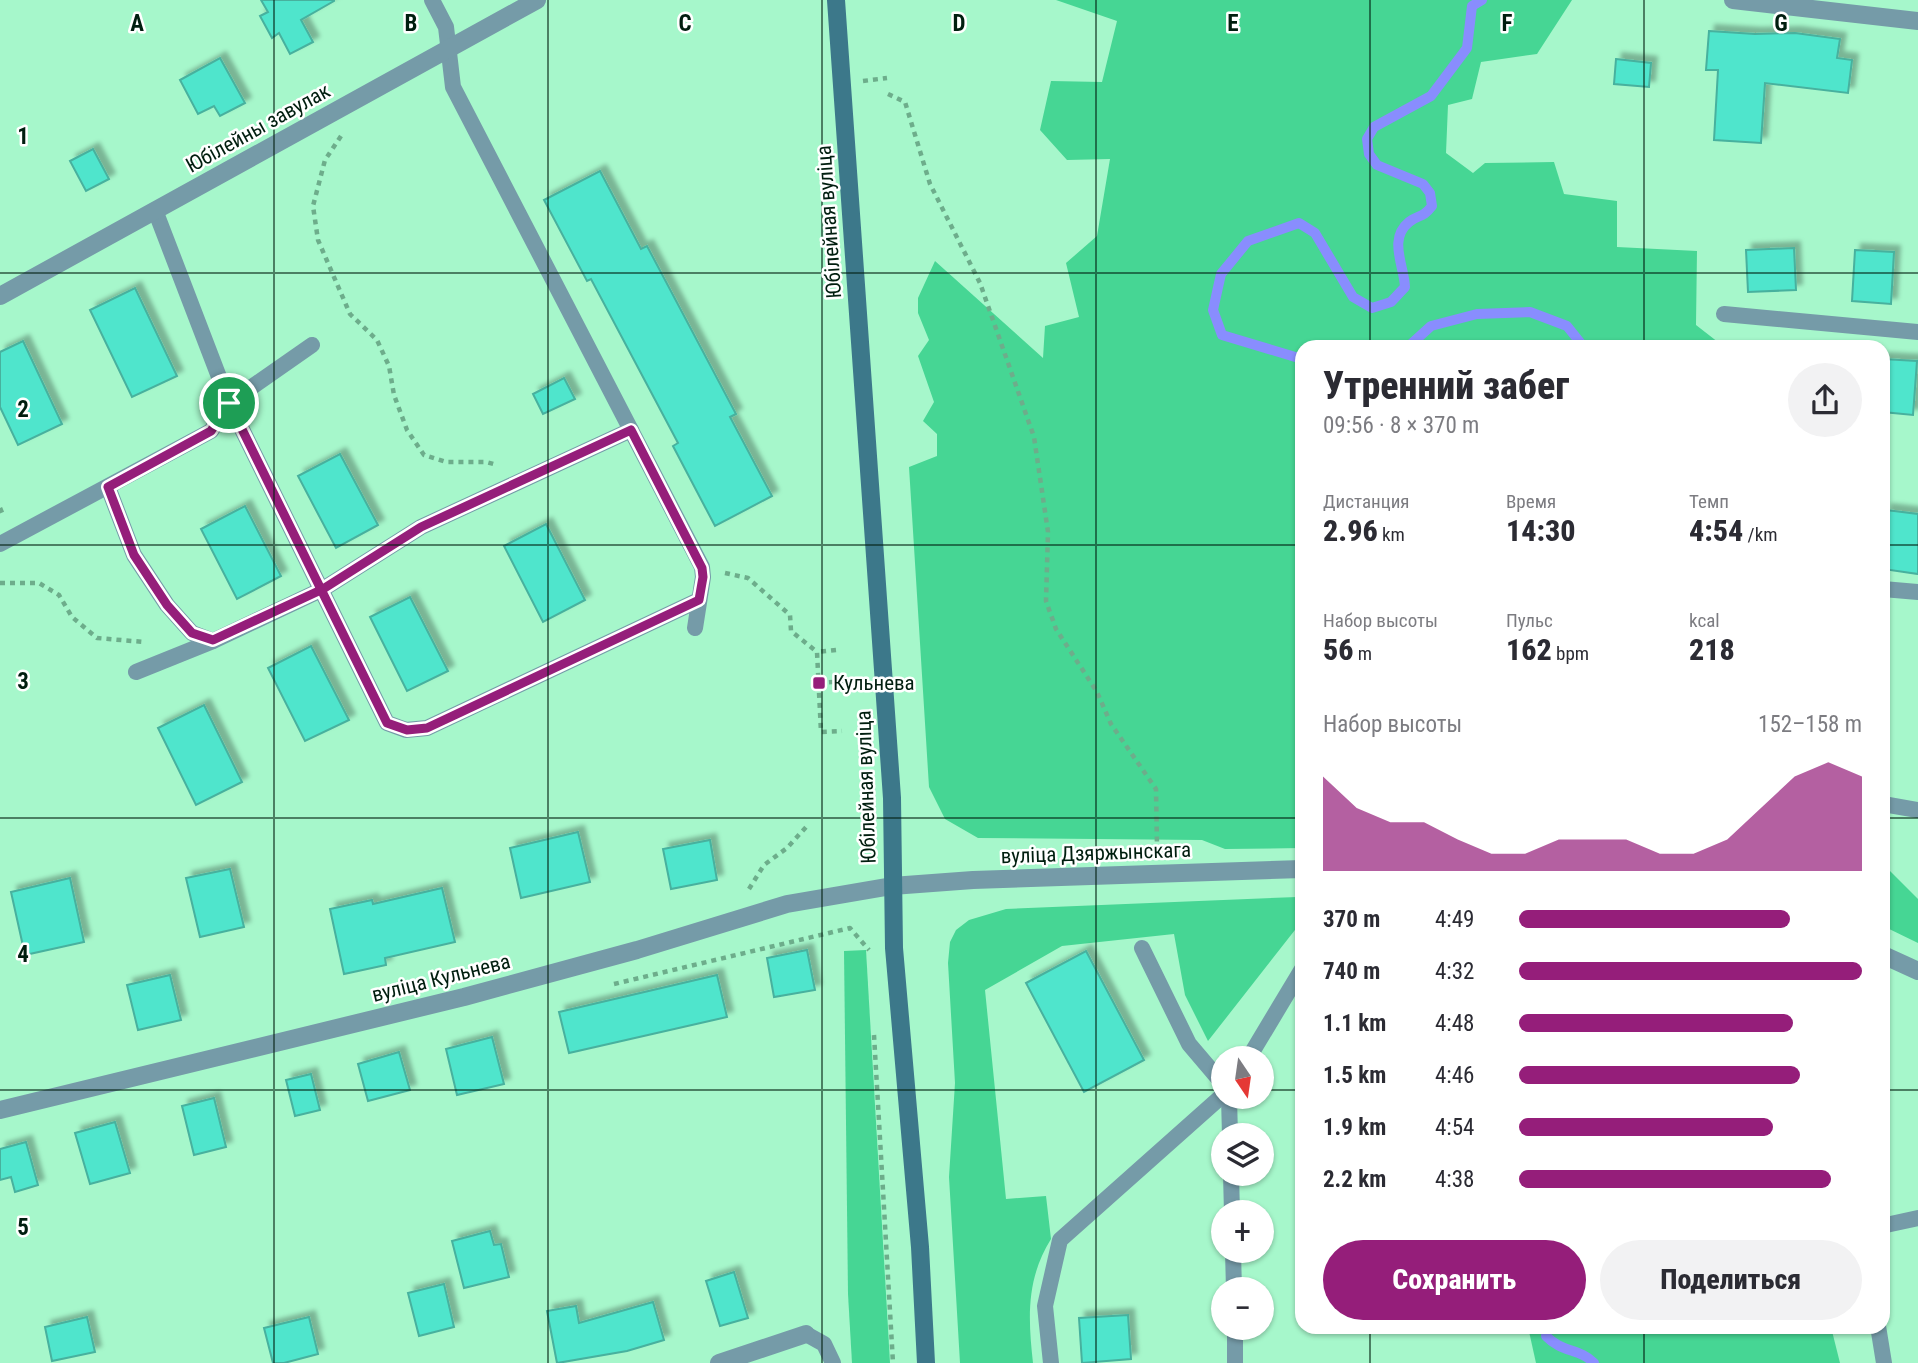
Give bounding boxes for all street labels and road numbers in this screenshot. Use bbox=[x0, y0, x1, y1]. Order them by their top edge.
street label: Юбілейны завулак bbox=[182, 78, 334, 178]
street label: Юбілейная вуліца bbox=[812, 145, 846, 299]
street label: Юбілейная вуліца bbox=[851, 710, 881, 864]
street label: вуліца Дзяржынскага bbox=[1000, 838, 1192, 868]
street label: вуліца Кульнева bbox=[369, 949, 513, 1007]

